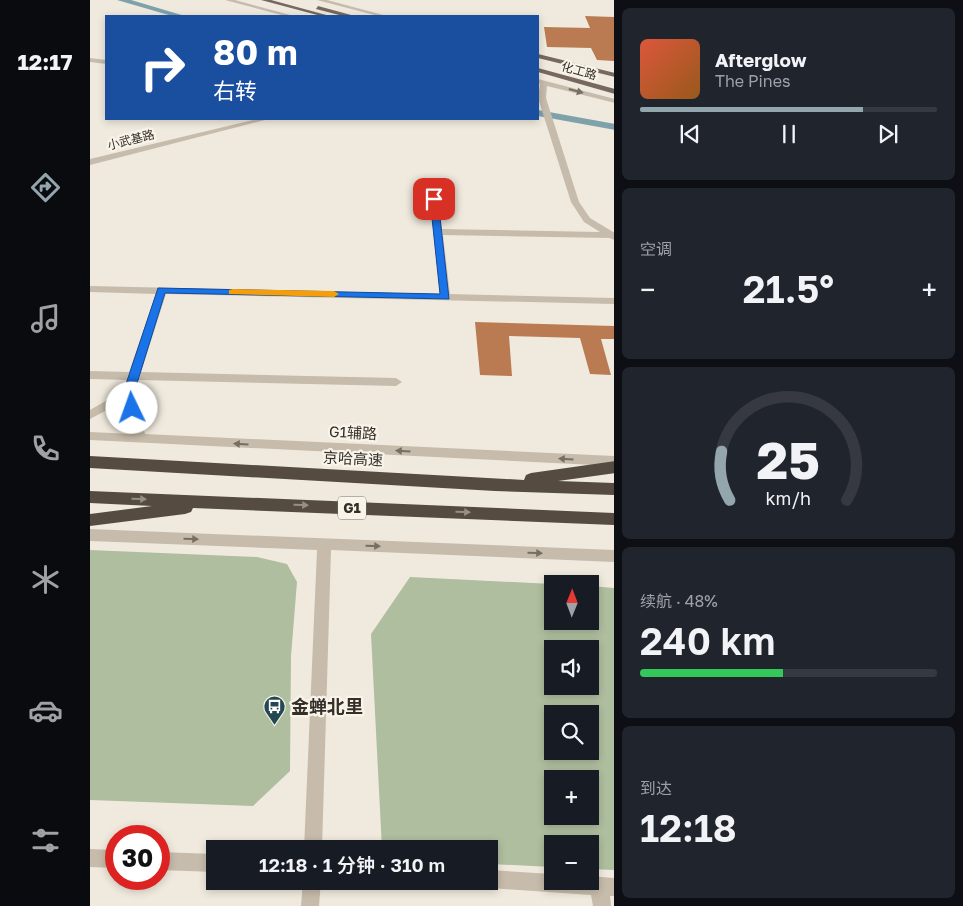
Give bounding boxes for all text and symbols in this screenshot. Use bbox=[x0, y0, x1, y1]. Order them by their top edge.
text: 80 m bbox=[213, 31, 298, 73]
icon: right bbox=[130, 35, 195, 100]
text: 12:17 bbox=[17, 48, 73, 75]
text: Afterglow bbox=[715, 48, 806, 71]
street label: 化工路 bbox=[560, 58, 599, 83]
text: The Pines bbox=[715, 71, 790, 91]
text: 右转 bbox=[213, 77, 257, 104]
one-way arrow bbox=[568, 87, 583, 95]
icon: previous bbox=[676, 120, 704, 148]
icon: pause bbox=[775, 120, 803, 148]
icon: next bbox=[874, 120, 902, 148]
street label: 小武基路 bbox=[106, 126, 156, 153]
icon: directions bbox=[28, 170, 63, 205]
pin bbox=[413, 178, 455, 220]
icon: arrive bbox=[420, 185, 448, 213]
text: 空调 bbox=[640, 239, 672, 259]
text: 21.5° bbox=[743, 266, 834, 311]
text: − bbox=[640, 273, 655, 306]
text: + bbox=[922, 273, 937, 306]
icon: music bbox=[28, 301, 63, 336]
position arrow bbox=[105, 381, 157, 433]
street label: G1辅路 bbox=[329, 422, 377, 442]
text: 25 bbox=[757, 428, 820, 490]
icon: phone bbox=[28, 431, 63, 466]
one-way arrow bbox=[233, 439, 249, 447]
street label: 京哈高速 bbox=[323, 447, 383, 469]
one-way arrow bbox=[395, 447, 411, 455]
one-way arrow bbox=[557, 455, 573, 463]
text: km/h bbox=[766, 487, 811, 509]
one-way arrow bbox=[131, 495, 147, 503]
road number: G1 bbox=[338, 496, 366, 520]
one-way arrow bbox=[293, 502, 309, 510]
one-way arrow bbox=[456, 509, 472, 517]
one-way arrow bbox=[183, 536, 199, 544]
one-way arrow bbox=[365, 543, 381, 551]
one-way arrow bbox=[527, 549, 543, 557]
icon: climate bbox=[28, 562, 63, 597]
north arrow bbox=[544, 575, 599, 630]
map controls bbox=[544, 575, 599, 890]
text: 续航 · 48% bbox=[640, 591, 718, 611]
text: 240 km bbox=[640, 618, 776, 663]
button: sound bbox=[544, 640, 599, 695]
icon: car bbox=[28, 693, 63, 728]
bus stop icon: 金蝉北里 bbox=[263, 695, 287, 726]
place label: 金蝉北里 bbox=[291, 695, 363, 717]
button: search bbox=[544, 705, 599, 760]
button: + bbox=[544, 770, 599, 825]
text: 到达 bbox=[640, 778, 672, 798]
text: 12:18 bbox=[640, 805, 737, 850]
icon: filters bbox=[28, 823, 63, 858]
speed limit sign: 30 bbox=[105, 825, 170, 890]
button: − bbox=[544, 835, 599, 890]
text: 12:18 · 1 分钟 · 310 m bbox=[259, 853, 445, 876]

